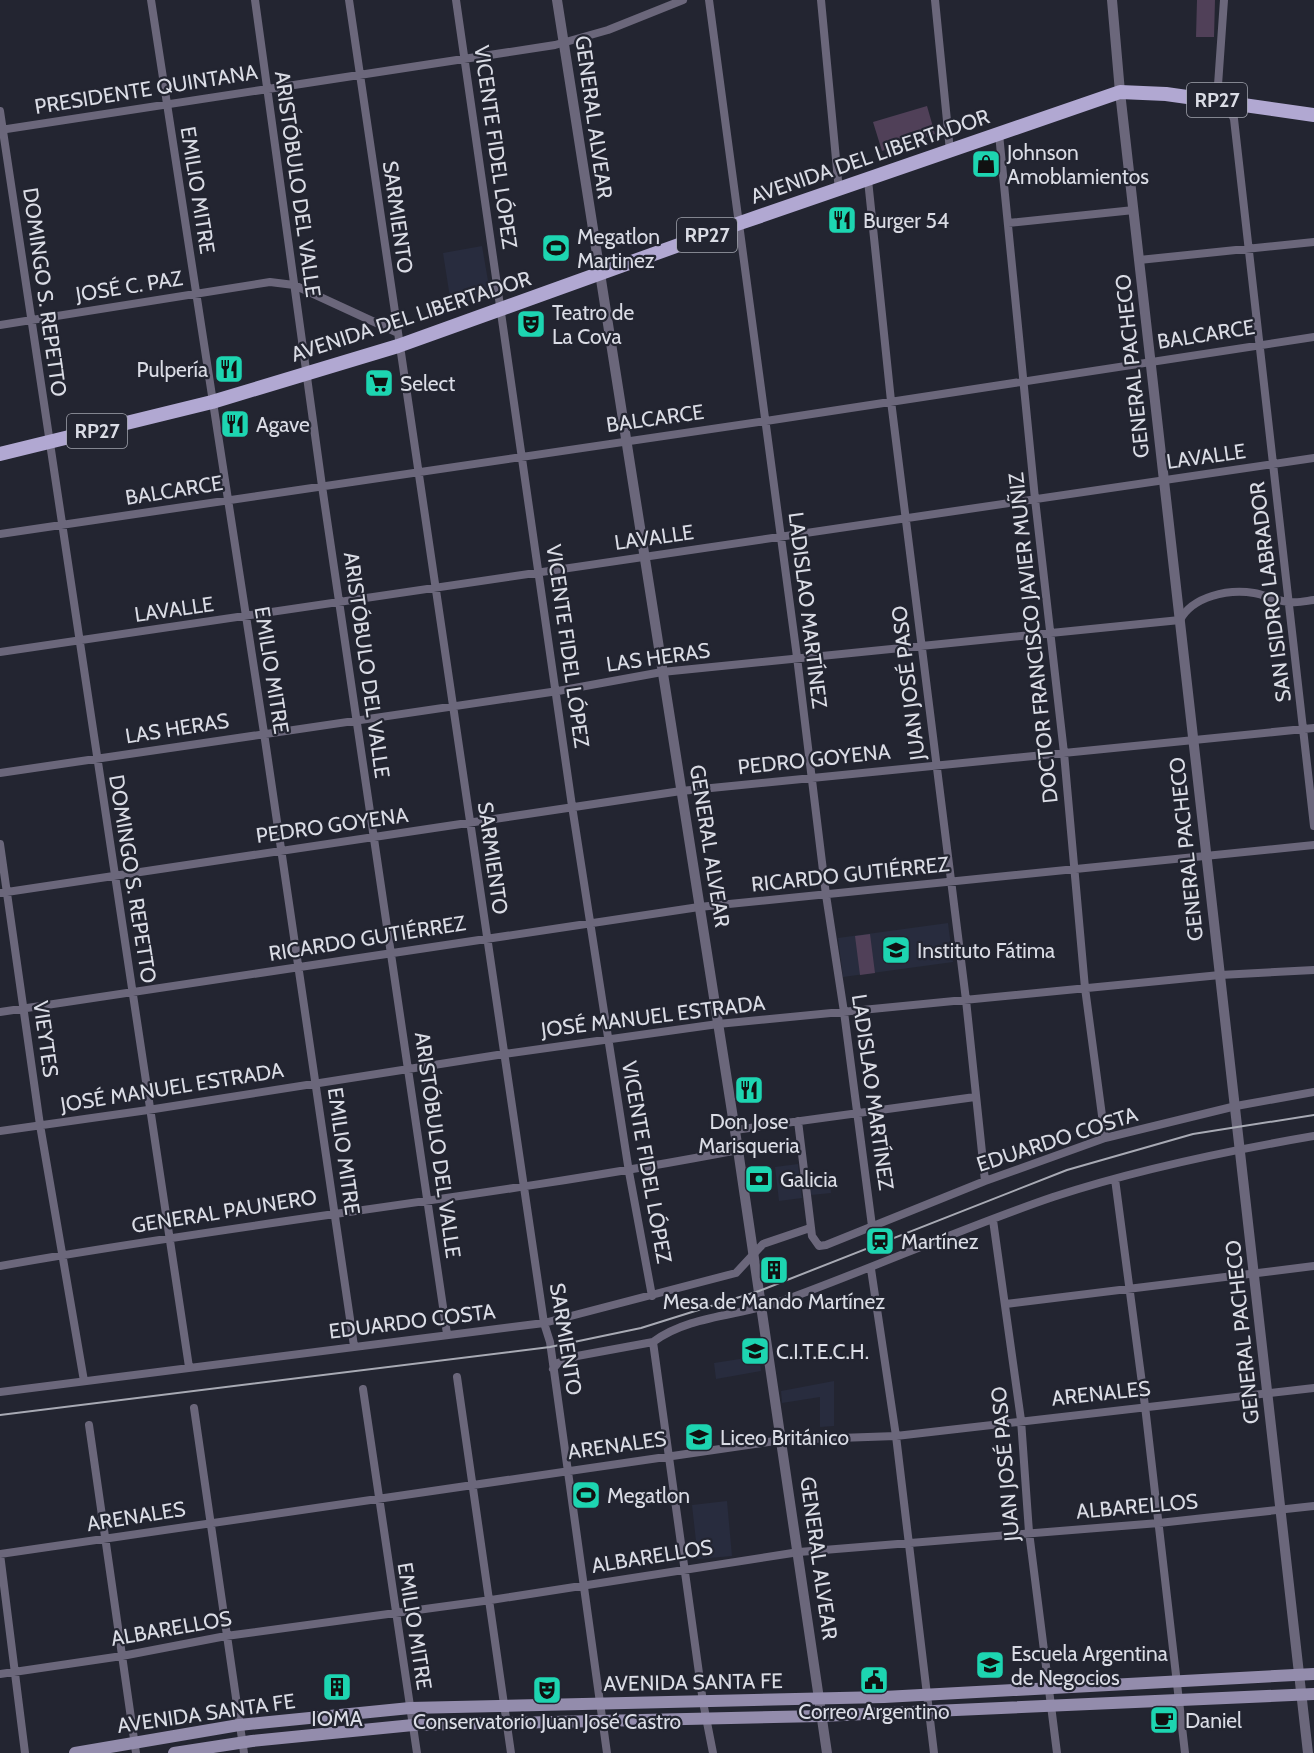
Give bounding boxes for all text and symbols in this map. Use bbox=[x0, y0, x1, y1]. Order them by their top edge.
street label: GENERAL ALVEAR bbox=[570, 34, 618, 200]
street label: VICENTE FIDEL LÓPEZ bbox=[469, 44, 523, 251]
street label: PRESIDENTE QUINTANA bbox=[33, 59, 259, 119]
street label: ARISTÓBULO DEL VALLE bbox=[270, 69, 326, 299]
road number: RP27 bbox=[1187, 83, 1247, 117]
street label: AVENIDA DEL LIBERTADOR bbox=[747, 103, 993, 209]
street label: EMILIO MITRE bbox=[176, 125, 220, 255]
place label: Johnson Amoblamientos bbox=[1006, 140, 1149, 189]
shop icon: Johnson Amoblamientos bbox=[970, 148, 1002, 180]
street label: SARMIENTO bbox=[378, 159, 418, 275]
street label: DOMINGO S. REPETTO bbox=[18, 186, 72, 398]
restaurant icon: Burger 54 bbox=[826, 204, 858, 236]
place label: Burger 54 bbox=[863, 208, 949, 233]
road number: RP27 bbox=[677, 218, 737, 252]
place label: Megatlon Martinez bbox=[577, 224, 660, 273]
sports icon: Megatlon Martinez bbox=[540, 232, 572, 264]
street label: JOSÉ C. PAZ bbox=[73, 265, 185, 307]
street label: AVENIDA DEL LIBERTADOR bbox=[288, 265, 534, 367]
street label: GENERAL PACHECO bbox=[1110, 273, 1154, 459]
place label: Teatro de La Cova bbox=[552, 300, 635, 349]
theatre icon: Teatro de La Cova bbox=[515, 308, 547, 340]
street label: BALCARCE bbox=[1155, 314, 1257, 354]
restaurant icon: Pulpería bbox=[213, 353, 245, 385]
place label: Pulpería bbox=[137, 357, 208, 382]
supermarket icon: Select bbox=[363, 367, 395, 399]
place label: Select bbox=[400, 371, 455, 396]
street label: BALCARCE bbox=[604, 399, 706, 437]
restaurant icon: Agave bbox=[219, 408, 251, 440]
place label: Agave bbox=[256, 412, 310, 437]
road number: RP27 bbox=[67, 414, 127, 448]
street label: LAVALLE bbox=[1165, 438, 1247, 474]
street label: BALCARCE bbox=[123, 470, 225, 510]
street label: DOCTOR FRANCISCO JAVIER MUÑIZ bbox=[1002, 471, 1063, 805]
street label: SAN ISIDRO LABRADOR bbox=[1244, 480, 1296, 704]
street label: LADISLAO MARTÍNEZ bbox=[784, 511, 832, 710]
street label: LAVALLE bbox=[613, 519, 695, 555]
street label: VICENTE FIDEL LÓPEZ bbox=[541, 543, 595, 750]
street label: ARISTÓBULO DEL VALLE bbox=[339, 550, 395, 780]
street label: LAVALLE bbox=[133, 591, 215, 627]
street label: JUAN JOSÉ PASO bbox=[886, 604, 930, 763]
street label: EMILIO MITRE bbox=[250, 605, 294, 735]
street label: LAS HERAS bbox=[604, 637, 712, 677]
street label: LAS HERAS bbox=[123, 707, 231, 749]
street label: PEDRO GOYENA bbox=[736, 739, 892, 779]
street label: GENERAL PACHECO bbox=[1164, 756, 1208, 942]
street label: GENERAL ALVEAR bbox=[685, 763, 735, 929]
street label: DOMINGO S. REPETTO bbox=[104, 773, 162, 985]
street label: SARMIENTO bbox=[473, 800, 513, 916]
street label: PEDRO GOYENA bbox=[254, 802, 410, 848]
street label: RICARDO GUTIÉRREZ bbox=[750, 851, 951, 897]
street label: RICARDO GUTIÉRREZ bbox=[267, 910, 468, 966]
school or university icon: Instituto Fátima bbox=[880, 934, 912, 966]
place label: Instituto Fátima bbox=[917, 938, 1055, 963]
street label: JOSÉ MANUEL ESTRADA bbox=[538, 990, 767, 1042]
street label: LADISLAO MARTÍNEZ bbox=[847, 993, 899, 1192]
street label: VIEYTES bbox=[28, 999, 64, 1079]
street label: ARISTÓBULO DEL VALLE bbox=[410, 1030, 466, 1260]
street label: JOSÉ MANUEL ESTRADA bbox=[58, 1057, 285, 1117]
street label: VICENTE FIDEL LÓPEZ bbox=[617, 1059, 677, 1266]
restaurant icon: Don Jose Marisqueria bbox=[733, 1074, 765, 1106]
street label: EMILIO MITRE bbox=[323, 1086, 365, 1216]
street label: EDUARDO COSTA bbox=[973, 1101, 1141, 1177]
place label: Don Jose Marisqueria bbox=[698, 1109, 800, 1158]
bank icon: Galicia bbox=[743, 1163, 775, 1195]
place label: Galicia bbox=[780, 1167, 838, 1192]
street label: GENERAL PAUNERO bbox=[130, 1184, 318, 1238]
station icon: Martínez bbox=[864, 1225, 896, 1257]
place label: Martínez bbox=[901, 1229, 979, 1254]
street label: GENERAL PACHECO bbox=[1220, 1239, 1264, 1425]
building icon: Mesa de Mando Martínez bbox=[758, 1254, 790, 1286]
street label: SARMIENTO bbox=[545, 1281, 587, 1397]
place label: Mesa de Mando Martínez bbox=[663, 1289, 885, 1314]
street label: EDUARDO COSTA bbox=[327, 1298, 497, 1344]
school or university icon: C.I.T.E.C.H. bbox=[739, 1335, 771, 1367]
place label: C.I.T.E.C.H. bbox=[776, 1339, 869, 1364]
street label: ARENALES bbox=[1050, 1375, 1152, 1411]
street label: JUAN JOSÉ PASO bbox=[986, 1386, 1024, 1543]
school or university icon: Liceo Británico bbox=[683, 1421, 715, 1453]
place label: Liceo Británico bbox=[720, 1425, 849, 1450]
street label: ARENALES bbox=[566, 1426, 668, 1464]
street label: GENERAL ALVEAR bbox=[795, 1475, 843, 1641]
sports icon: Megatlon bbox=[570, 1479, 602, 1511]
place label: Megatlon bbox=[607, 1483, 690, 1508]
street label: ALBARELLOS bbox=[1075, 1488, 1199, 1524]
street label: ARENALES bbox=[85, 1496, 187, 1536]
street label: ALBARELLOS bbox=[590, 1534, 714, 1578]
street label: EMILIO MITRE bbox=[393, 1561, 437, 1691]
street label: ALBARELLOS bbox=[109, 1605, 233, 1651]
place label: Escuela Argentina de Negocios bbox=[1011, 1641, 1168, 1690]
school or university icon: Escuela Argentina de Negocios bbox=[974, 1649, 1006, 1681]
public building icon: Correo Argentino bbox=[858, 1664, 890, 1696]
street label: AVENIDA SANTA FE bbox=[603, 1668, 783, 1696]
building icon: IOMA bbox=[321, 1671, 353, 1703]
theatre icon: Conservatorio Juan José Castro bbox=[531, 1674, 563, 1706]
street label: AVENIDA SANTA FE bbox=[115, 1688, 297, 1738]
place label: Correo Argentino bbox=[798, 1699, 950, 1724]
cafe icon: Daniel bbox=[1148, 1704, 1180, 1736]
place label: IOMA bbox=[311, 1706, 363, 1731]
place label: Daniel bbox=[1185, 1708, 1242, 1733]
place label: Conservatorio Juan José Castro bbox=[413, 1709, 681, 1734]

